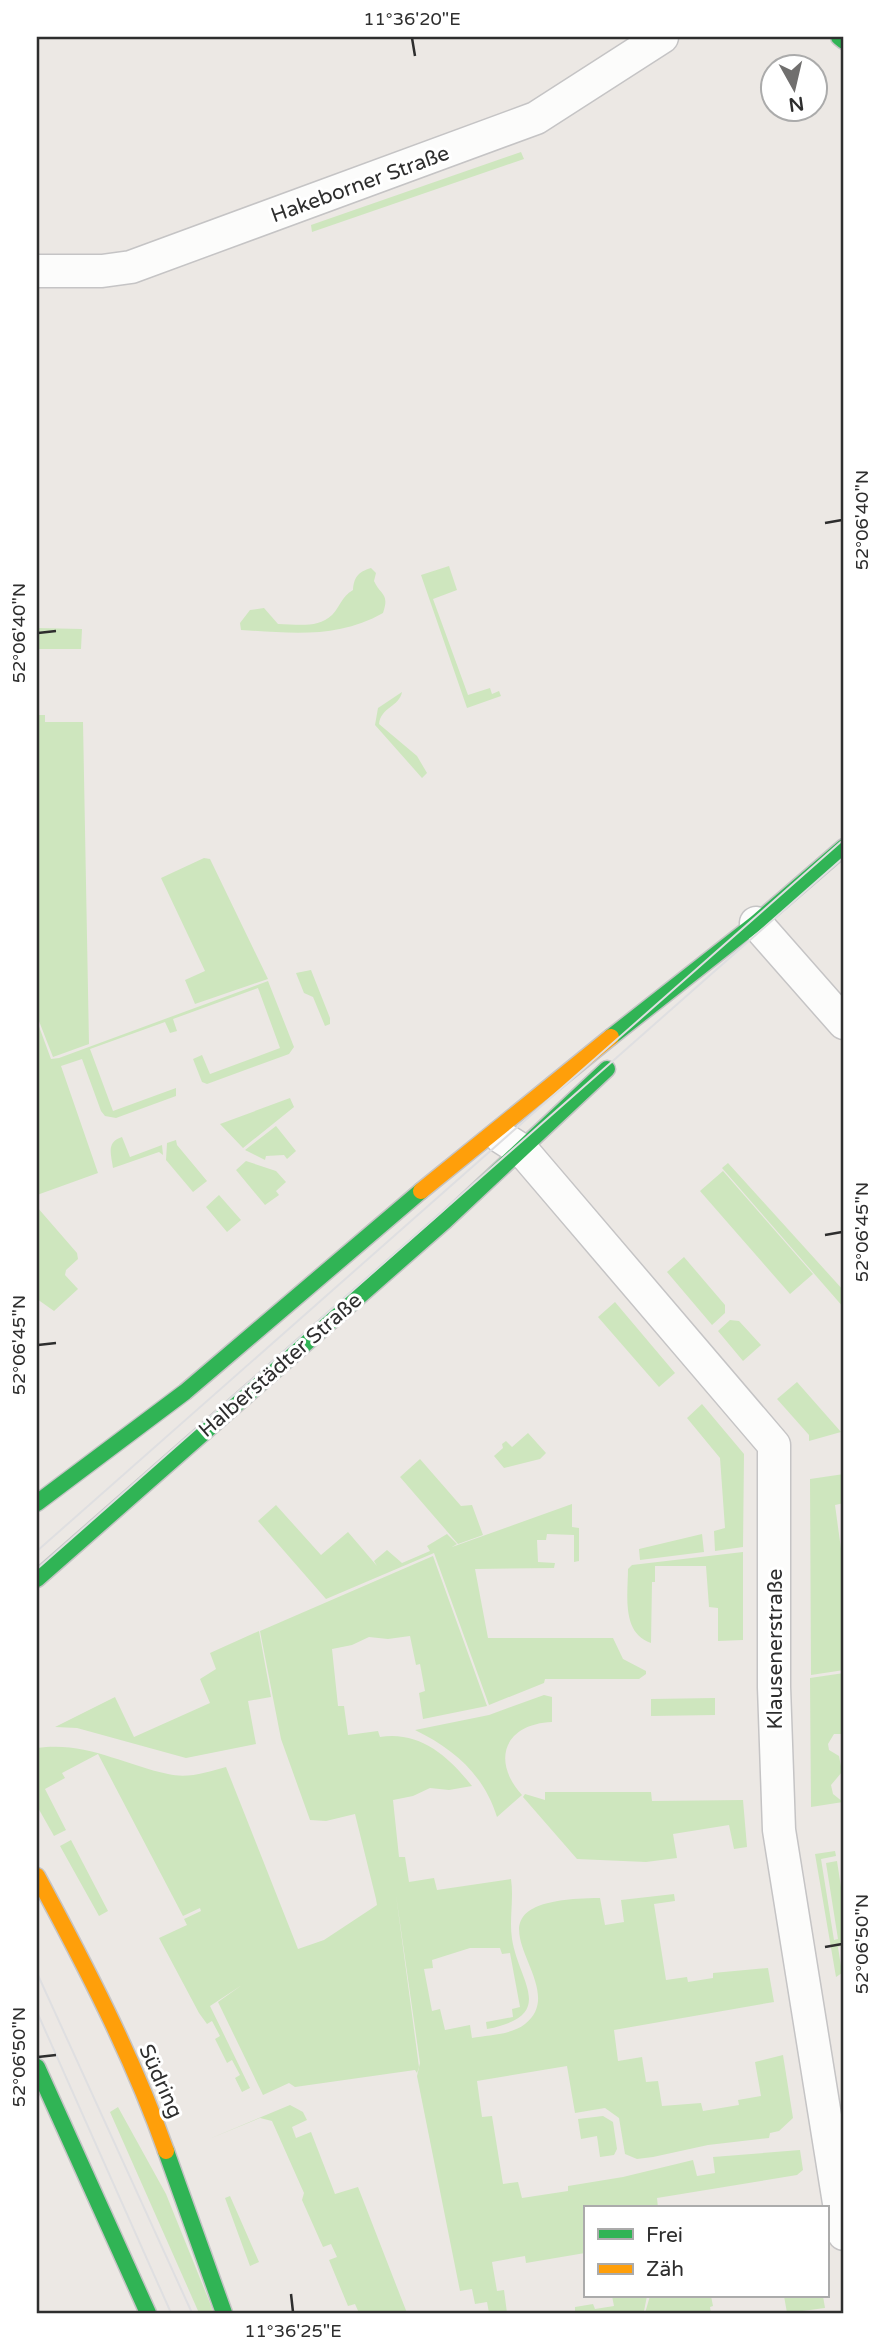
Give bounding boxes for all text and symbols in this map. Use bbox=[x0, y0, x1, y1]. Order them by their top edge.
text: 11°36'20"E bbox=[363, 8, 461, 30]
north arrow bbox=[758, 52, 828, 122]
text: N bbox=[787, 92, 805, 116]
street label: Hakeborner Straße bbox=[268, 141, 453, 228]
text: 52°06'40"N bbox=[851, 470, 873, 570]
text: 52°06'40"N bbox=[8, 583, 30, 683]
text: 52°06'45"N bbox=[851, 1182, 873, 1282]
street label: Halberstädter Straße bbox=[194, 1288, 367, 1443]
text: 52°06'45"N bbox=[8, 1295, 30, 1395]
street label: Klausenerstraße bbox=[763, 1568, 788, 1730]
text: 52°06'50"N bbox=[851, 1894, 873, 1994]
text: 52°06'50"N bbox=[8, 2007, 30, 2107]
street label: Südring bbox=[133, 2040, 188, 2122]
legend bbox=[584, 2206, 828, 2298]
text: Frei bbox=[646, 2223, 683, 2248]
text: Zäh bbox=[646, 2257, 684, 2282]
text: 11°36'25"E bbox=[244, 2320, 342, 2342]

